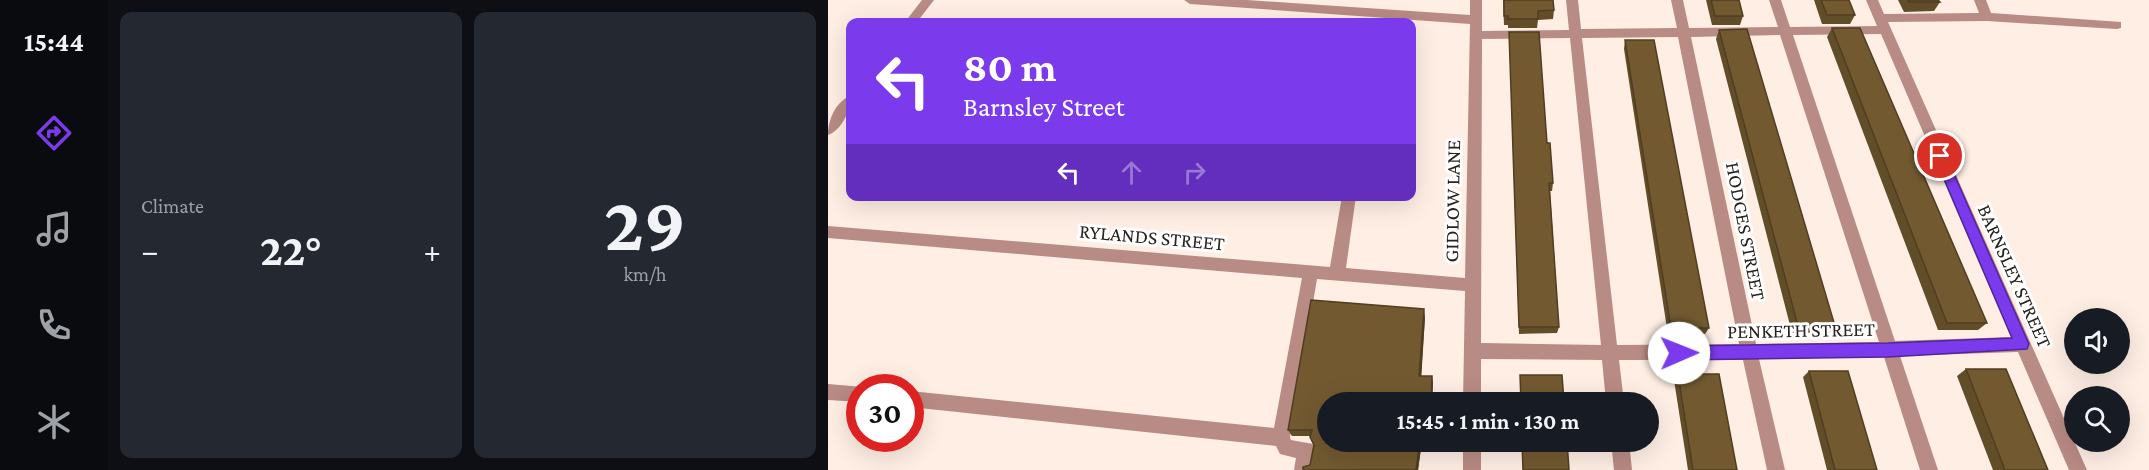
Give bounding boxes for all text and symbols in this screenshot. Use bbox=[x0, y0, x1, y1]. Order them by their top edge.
text: 15:44 bbox=[24, 27, 84, 57]
icon: left bbox=[864, 42, 942, 120]
text: 80 m bbox=[963, 43, 1057, 90]
text: Barnsley Street bbox=[963, 92, 1125, 122]
icon: directions bbox=[33, 112, 75, 154]
pin bbox=[1914, 130, 1965, 181]
street label: GIDLOW LANE bbox=[1440, 139, 1464, 262]
icon: arrive bbox=[1923, 139, 1956, 172]
icon: left bbox=[1052, 156, 1085, 189]
icon: ahead bbox=[1115, 156, 1148, 189]
icon: right bbox=[1178, 156, 1211, 189]
street label: HODGES STREET bbox=[1722, 160, 1770, 302]
text: 29 bbox=[604, 180, 686, 267]
text: Climate bbox=[141, 195, 204, 217]
street label: BARNSLEY STREET bbox=[1974, 201, 2057, 351]
icon: music bbox=[33, 208, 75, 250]
street label: RYLANDS STREET bbox=[1078, 220, 1226, 254]
text: 22° bbox=[260, 225, 322, 275]
text: − bbox=[141, 232, 158, 269]
text: + bbox=[424, 232, 441, 269]
text: km/h bbox=[623, 263, 667, 285]
icon: phone bbox=[33, 304, 75, 346]
map controls bbox=[2064, 308, 2130, 452]
button: sound bbox=[2064, 308, 2130, 374]
street label: PENKETH STREET bbox=[1727, 318, 1875, 342]
position arrow bbox=[1647, 321, 1711, 385]
speed limit sign: 30 bbox=[846, 374, 924, 452]
button: search bbox=[2064, 386, 2130, 452]
icon: climate bbox=[33, 401, 75, 443]
text: 15:45 · 1 min · 130 m bbox=[1397, 409, 1579, 434]

